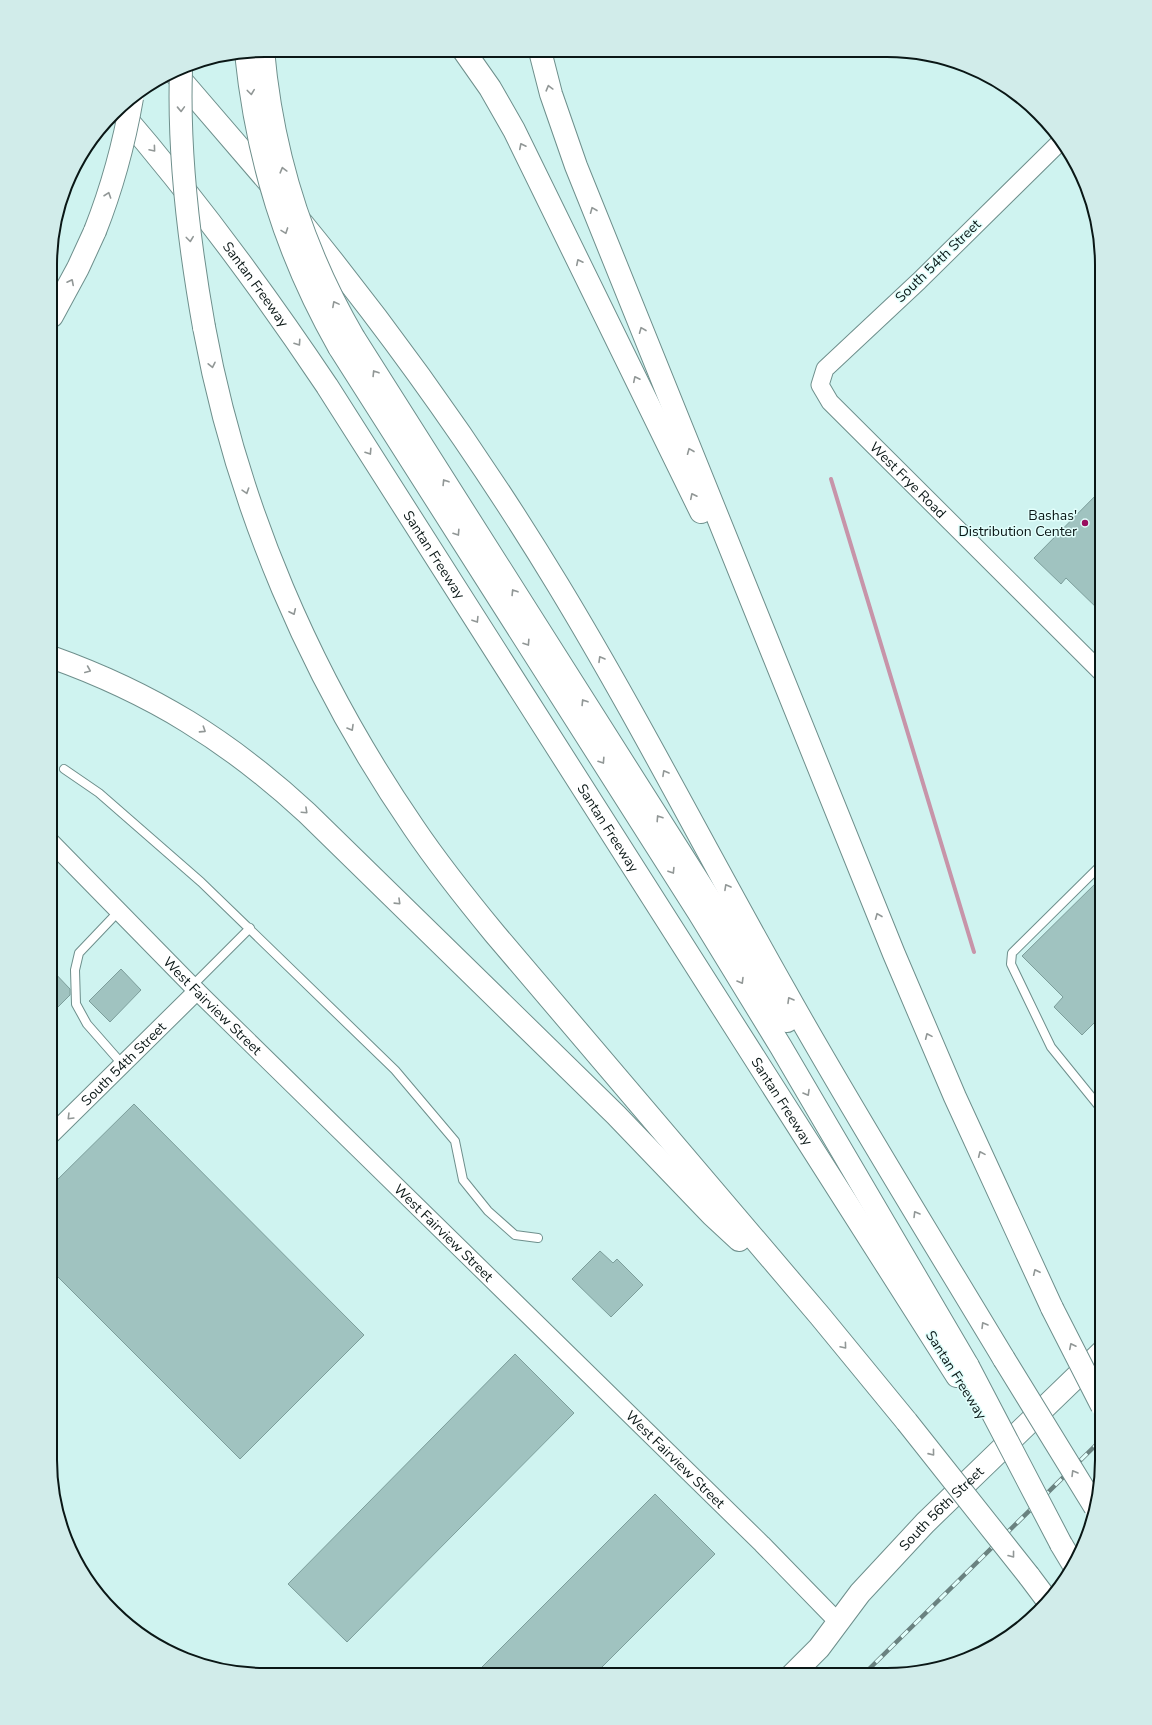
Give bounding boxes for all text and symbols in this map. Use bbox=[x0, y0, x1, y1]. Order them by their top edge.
one-way arrow bbox=[545, 84, 554, 91]
one-way arrow bbox=[246, 89, 255, 95]
one-way arrow bbox=[177, 106, 186, 112]
one-way arrow bbox=[519, 142, 527, 150]
one-way arrow bbox=[148, 145, 155, 152]
one-way arrow bbox=[280, 166, 288, 173]
one-way arrow bbox=[104, 191, 112, 198]
one-way arrow bbox=[590, 206, 598, 213]
street label: South 54th Street bbox=[891, 215, 985, 307]
one-way arrow bbox=[280, 228, 288, 235]
one-way arrow bbox=[185, 236, 194, 242]
street label: Santan Freeway bbox=[218, 238, 294, 331]
one-way arrow bbox=[576, 259, 584, 267]
one-way arrow bbox=[66, 279, 74, 287]
one-way arrow bbox=[332, 301, 339, 308]
one-way arrow bbox=[638, 327, 646, 334]
one-way arrow bbox=[293, 339, 301, 346]
one-way arrow bbox=[207, 362, 215, 369]
one-way arrow bbox=[373, 370, 380, 377]
one-way arrow bbox=[633, 376, 641, 384]
street label: West Frye Road bbox=[866, 438, 951, 522]
one-way arrow bbox=[687, 447, 695, 454]
one-way arrow bbox=[364, 448, 372, 455]
one-way arrow bbox=[442, 479, 449, 486]
one-way arrow bbox=[242, 487, 250, 494]
one-way arrow bbox=[690, 493, 698, 500]
place label: Bashas' Distribution Center bbox=[958, 506, 1077, 541]
street label: Santan Freeway bbox=[399, 507, 470, 603]
marker: Bashas' Distribution Center bbox=[1080, 518, 1090, 528]
one-way arrow bbox=[452, 529, 459, 536]
one-way arrow bbox=[512, 589, 519, 596]
one-way arrow bbox=[288, 608, 296, 615]
one-way arrow bbox=[472, 616, 479, 623]
one-way arrow bbox=[522, 639, 530, 646]
one-way arrow bbox=[599, 656, 606, 663]
one-way arrow bbox=[84, 666, 91, 674]
one-way arrow bbox=[581, 699, 589, 706]
one-way arrow bbox=[347, 724, 354, 731]
one-way arrow bbox=[199, 725, 206, 733]
one-way arrow bbox=[598, 757, 605, 764]
one-way arrow bbox=[662, 770, 669, 777]
street label: Santan Freeway bbox=[573, 780, 644, 876]
one-way arrow bbox=[300, 806, 307, 813]
one-way arrow bbox=[657, 816, 664, 823]
one-way arrow bbox=[667, 867, 675, 874]
one-way arrow bbox=[725, 884, 732, 891]
one-way arrow bbox=[393, 897, 401, 905]
one-way arrow bbox=[874, 912, 882, 919]
street label: West Fairview Street bbox=[159, 952, 266, 1059]
one-way arrow bbox=[736, 977, 743, 984]
one-way arrow bbox=[788, 997, 795, 1004]
street label: South 54th Street bbox=[77, 1017, 170, 1110]
one-way arrow bbox=[925, 1032, 933, 1040]
street label: Santan Freeway bbox=[747, 1053, 818, 1150]
one-way arrow bbox=[803, 1089, 810, 1096]
one-way arrow bbox=[67, 1112, 75, 1120]
one-way arrow bbox=[978, 1151, 986, 1159]
street label: West Fairview Street bbox=[390, 1180, 498, 1286]
one-way arrow bbox=[913, 1211, 921, 1218]
one-way arrow bbox=[1033, 1269, 1041, 1277]
one-way arrow bbox=[981, 1322, 988, 1329]
street label: Santan Freeway bbox=[921, 1327, 991, 1424]
one-way arrow bbox=[840, 1342, 847, 1349]
one-way arrow bbox=[1069, 1343, 1076, 1350]
street label: West Fairview Street bbox=[621, 1406, 729, 1512]
one-way arrow bbox=[927, 1448, 934, 1455]
street label: South 56th Street bbox=[895, 1462, 988, 1555]
one-way arrow bbox=[1072, 1470, 1079, 1477]
one-way arrow bbox=[1008, 1550, 1015, 1557]

